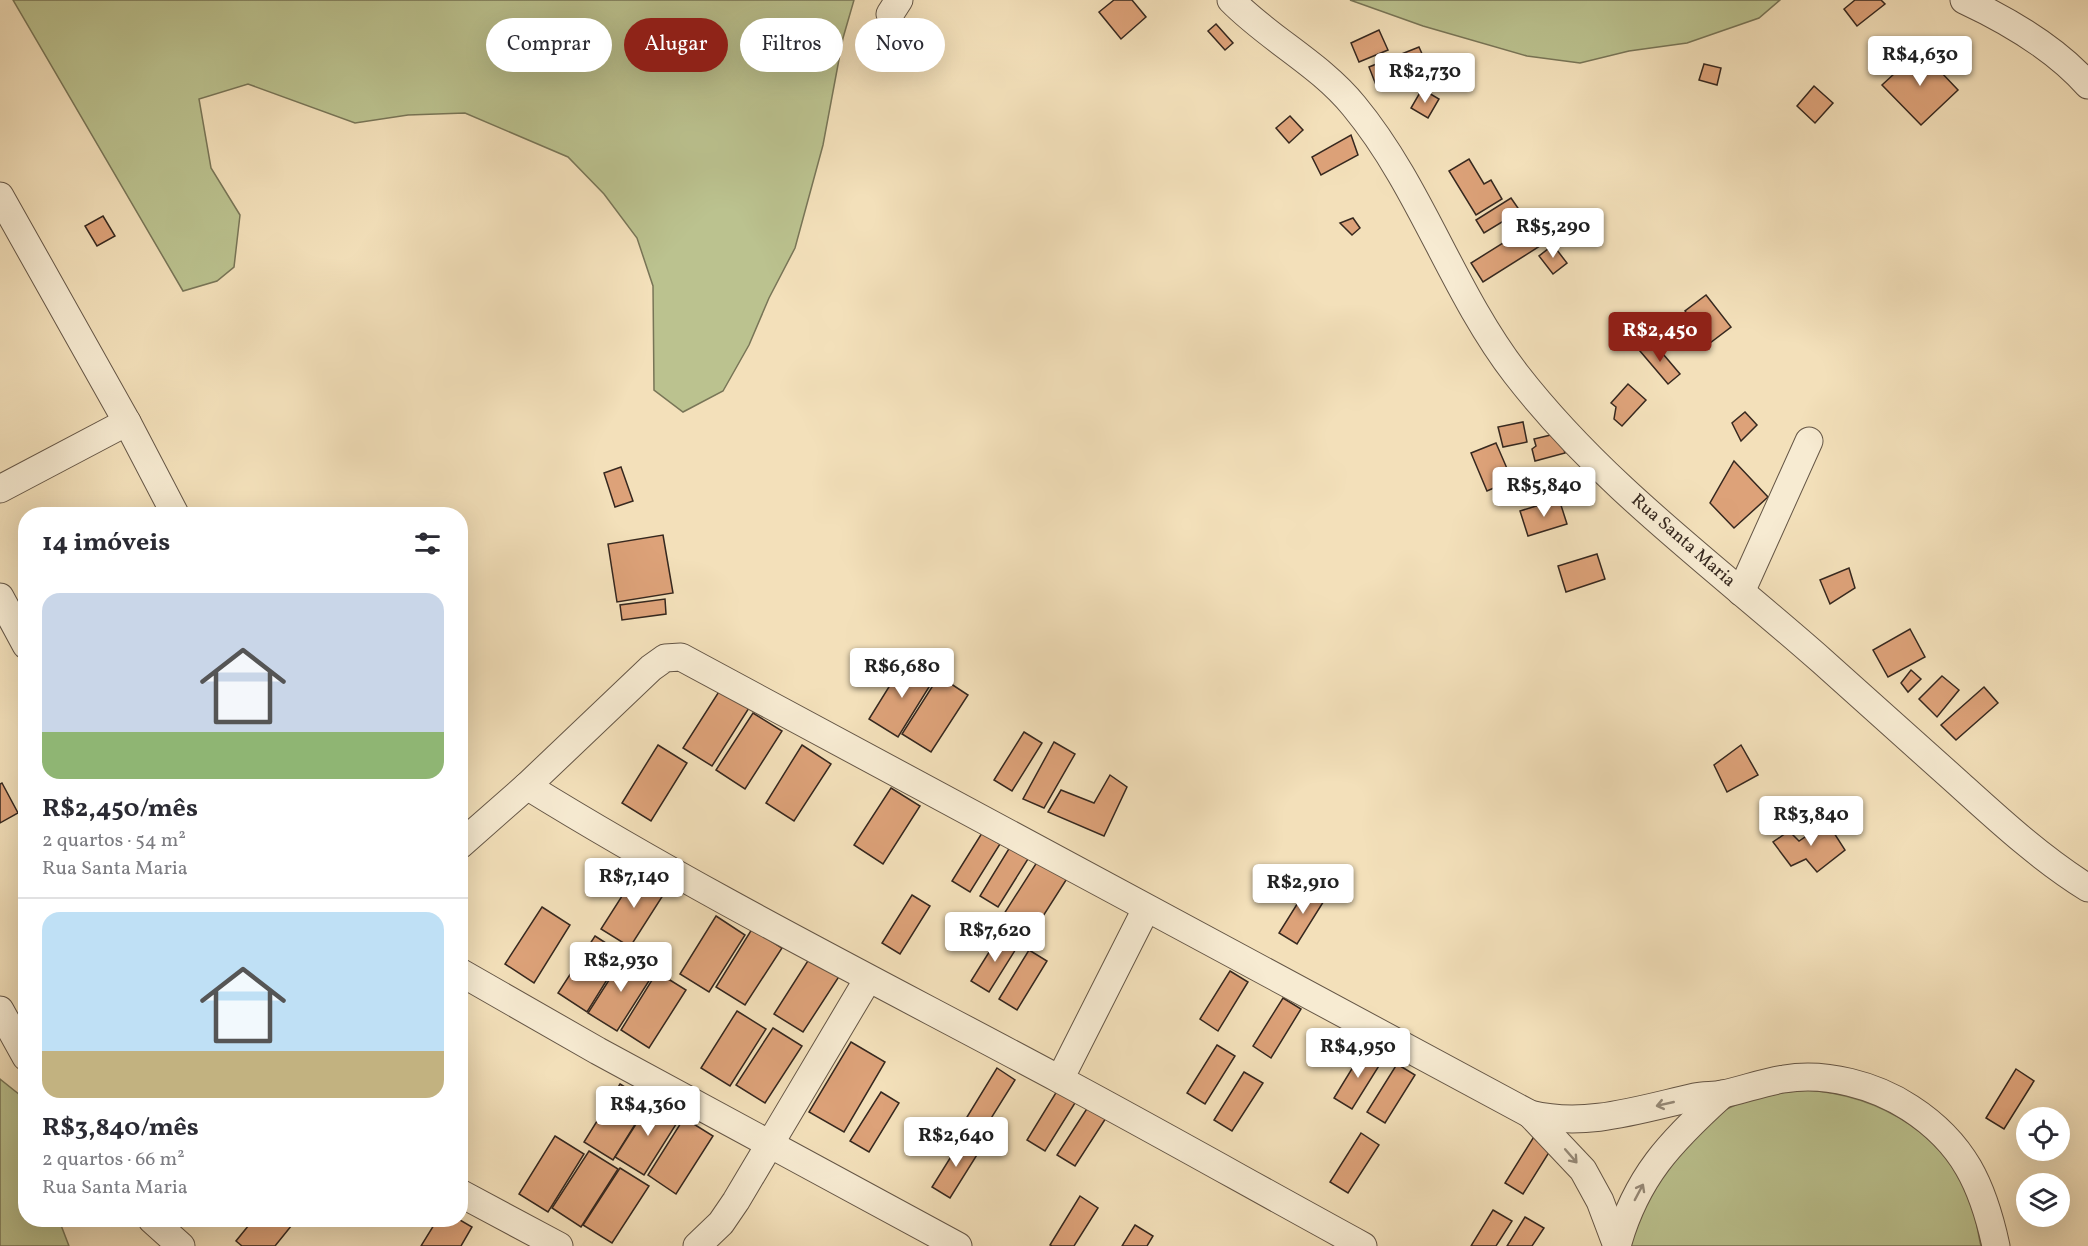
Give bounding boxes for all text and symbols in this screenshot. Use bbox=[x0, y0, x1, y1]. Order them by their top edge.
chip: Comprar bbox=[486, 18, 612, 72]
chip: Alugar bbox=[624, 18, 728, 72]
chip: Filtros bbox=[740, 18, 843, 72]
chip: Novo bbox=[855, 18, 945, 72]
pin: R$4,630 bbox=[1865, 36, 1975, 87]
text: R$4,630 bbox=[1882, 41, 1958, 69]
pin: R$2,730 bbox=[1370, 53, 1480, 104]
text: R$2,730 bbox=[1389, 58, 1461, 86]
pin: R$5,290 bbox=[1498, 208, 1608, 259]
text: R$5,290 bbox=[1516, 213, 1590, 241]
pin: R$2,450 bbox=[1605, 312, 1715, 363]
text: R$2,450 bbox=[1623, 317, 1697, 345]
pin: R$5,840 bbox=[1489, 467, 1599, 518]
text: R$5,840 bbox=[1506, 472, 1582, 500]
street label: Rua Santa Maria bbox=[1625, 489, 1741, 593]
text: 14 imóveis bbox=[42, 525, 170, 561]
icon: filters bbox=[411, 527, 444, 560]
icon: home bbox=[189, 632, 297, 740]
pin: R$6,680 bbox=[847, 648, 957, 699]
text: R$6,680 bbox=[864, 653, 940, 681]
text: R$2,450/mês bbox=[42, 791, 198, 827]
pin: R$3,840 bbox=[1756, 796, 1866, 847]
text: R$3,840 bbox=[1773, 801, 1849, 829]
text: 2 quartos · 54 m² bbox=[42, 827, 186, 855]
text: Rua Santa Maria bbox=[42, 855, 188, 883]
pin: R$7,140 bbox=[579, 858, 689, 909]
text: R$7,140 bbox=[599, 863, 669, 891]
pin: R$2,910 bbox=[1248, 864, 1358, 915]
text: R$2,910 bbox=[1267, 869, 1339, 897]
pin: R$7,620 bbox=[940, 912, 1050, 963]
text: R$7,620 bbox=[959, 917, 1031, 945]
pin: R$2,930 bbox=[566, 942, 676, 993]
text: R$2,930 bbox=[584, 947, 658, 975]
icon: home bbox=[189, 951, 297, 1059]
pin: R$4,950 bbox=[1303, 1028, 1413, 1079]
text: R$4,950 bbox=[1320, 1033, 1396, 1061]
pin: R$4,360 bbox=[593, 1086, 703, 1137]
text: R$4,360 bbox=[610, 1091, 686, 1119]
one-way arrow bbox=[1656, 1099, 1675, 1111]
map controls bbox=[2016, 1107, 2070, 1227]
button: locate bbox=[2016, 1107, 2070, 1161]
text: R$3,840/mês bbox=[42, 1110, 199, 1146]
pin: R$2,640 bbox=[901, 1117, 1011, 1168]
text: R$2,640 bbox=[918, 1122, 994, 1150]
text: 2 quartos · 66 m² bbox=[42, 1146, 185, 1174]
one-way arrow bbox=[1564, 1148, 1578, 1163]
button: layers bbox=[2016, 1173, 2070, 1227]
text: Rua Santa Maria bbox=[42, 1174, 188, 1202]
one-way arrow bbox=[1633, 1184, 1645, 1201]

